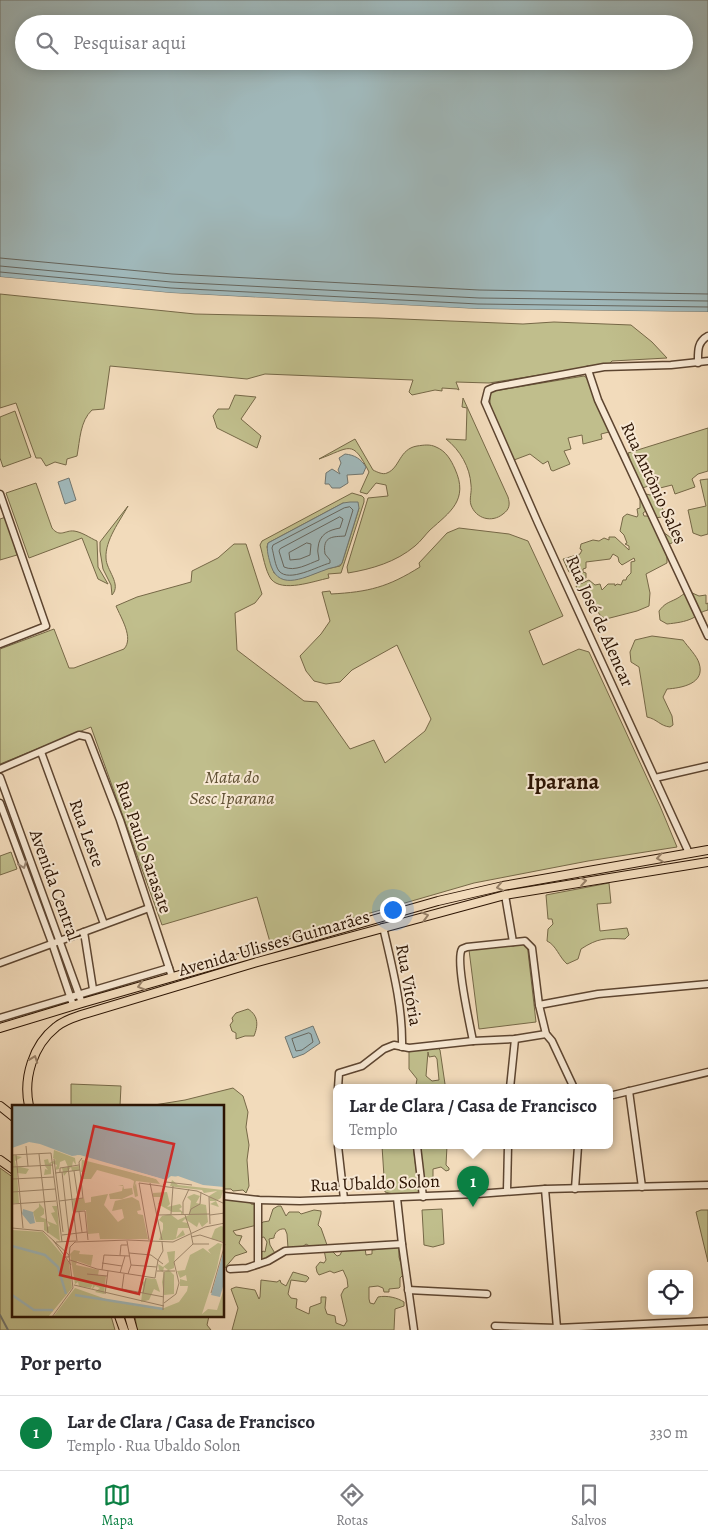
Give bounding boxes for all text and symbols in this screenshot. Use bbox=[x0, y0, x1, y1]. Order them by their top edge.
search box bbox=[15, 15, 693, 70]
icon: search bbox=[33, 29, 61, 57]
text: Pesquisar aqui bbox=[73, 30, 186, 56]
street label: Rua Antônio Sales bbox=[615, 418, 693, 548]
street label: Rua José de Alencar bbox=[560, 551, 640, 691]
park label: Mata do Sesc Iparana bbox=[189, 765, 275, 810]
district label: Iparana bbox=[527, 767, 600, 797]
street label: Rua Paulo Sarasate bbox=[110, 777, 178, 917]
street label: Rua Leste bbox=[64, 796, 110, 870]
street label: Avenida Central bbox=[23, 825, 86, 945]
one-way arrow bbox=[656, 852, 664, 863]
one-way arrow bbox=[17, 860, 27, 869]
one-way arrow bbox=[579, 877, 588, 887]
one-way arrow bbox=[495, 881, 504, 891]
your location bbox=[380, 897, 406, 923]
street label: Avenida Ulisses Guimarães bbox=[175, 904, 372, 982]
one-way arrow bbox=[420, 911, 429, 922]
street label: Rua Vitória bbox=[390, 942, 428, 1028]
one-way arrow bbox=[137, 981, 146, 991]
one-way arrow bbox=[28, 1055, 38, 1063]
popup bbox=[333, 1084, 613, 1149]
text: Lar de Clara / Casa de Francisco bbox=[349, 1093, 597, 1119]
inset map bbox=[12, 1105, 225, 1318]
text: Templo bbox=[349, 1119, 398, 1141]
pin: 1 bbox=[457, 1166, 489, 1207]
street label: Rua Ubaldo Solon bbox=[310, 1169, 440, 1197]
map controls bbox=[648, 1270, 693, 1315]
button: locate bbox=[648, 1270, 693, 1315]
text: Por perto bbox=[20, 1349, 102, 1377]
text: Lar de Clara / Casa de Francisco bbox=[67, 1409, 315, 1435]
text: 1 bbox=[33, 1422, 39, 1444]
text: 330 m bbox=[650, 1422, 688, 1444]
text: Templo · Rua Ubaldo Solon bbox=[67, 1435, 241, 1457]
tab: Mapa bbox=[101, 1481, 134, 1530]
tab: Rotas bbox=[336, 1481, 368, 1530]
tab: Salvos bbox=[571, 1481, 607, 1530]

